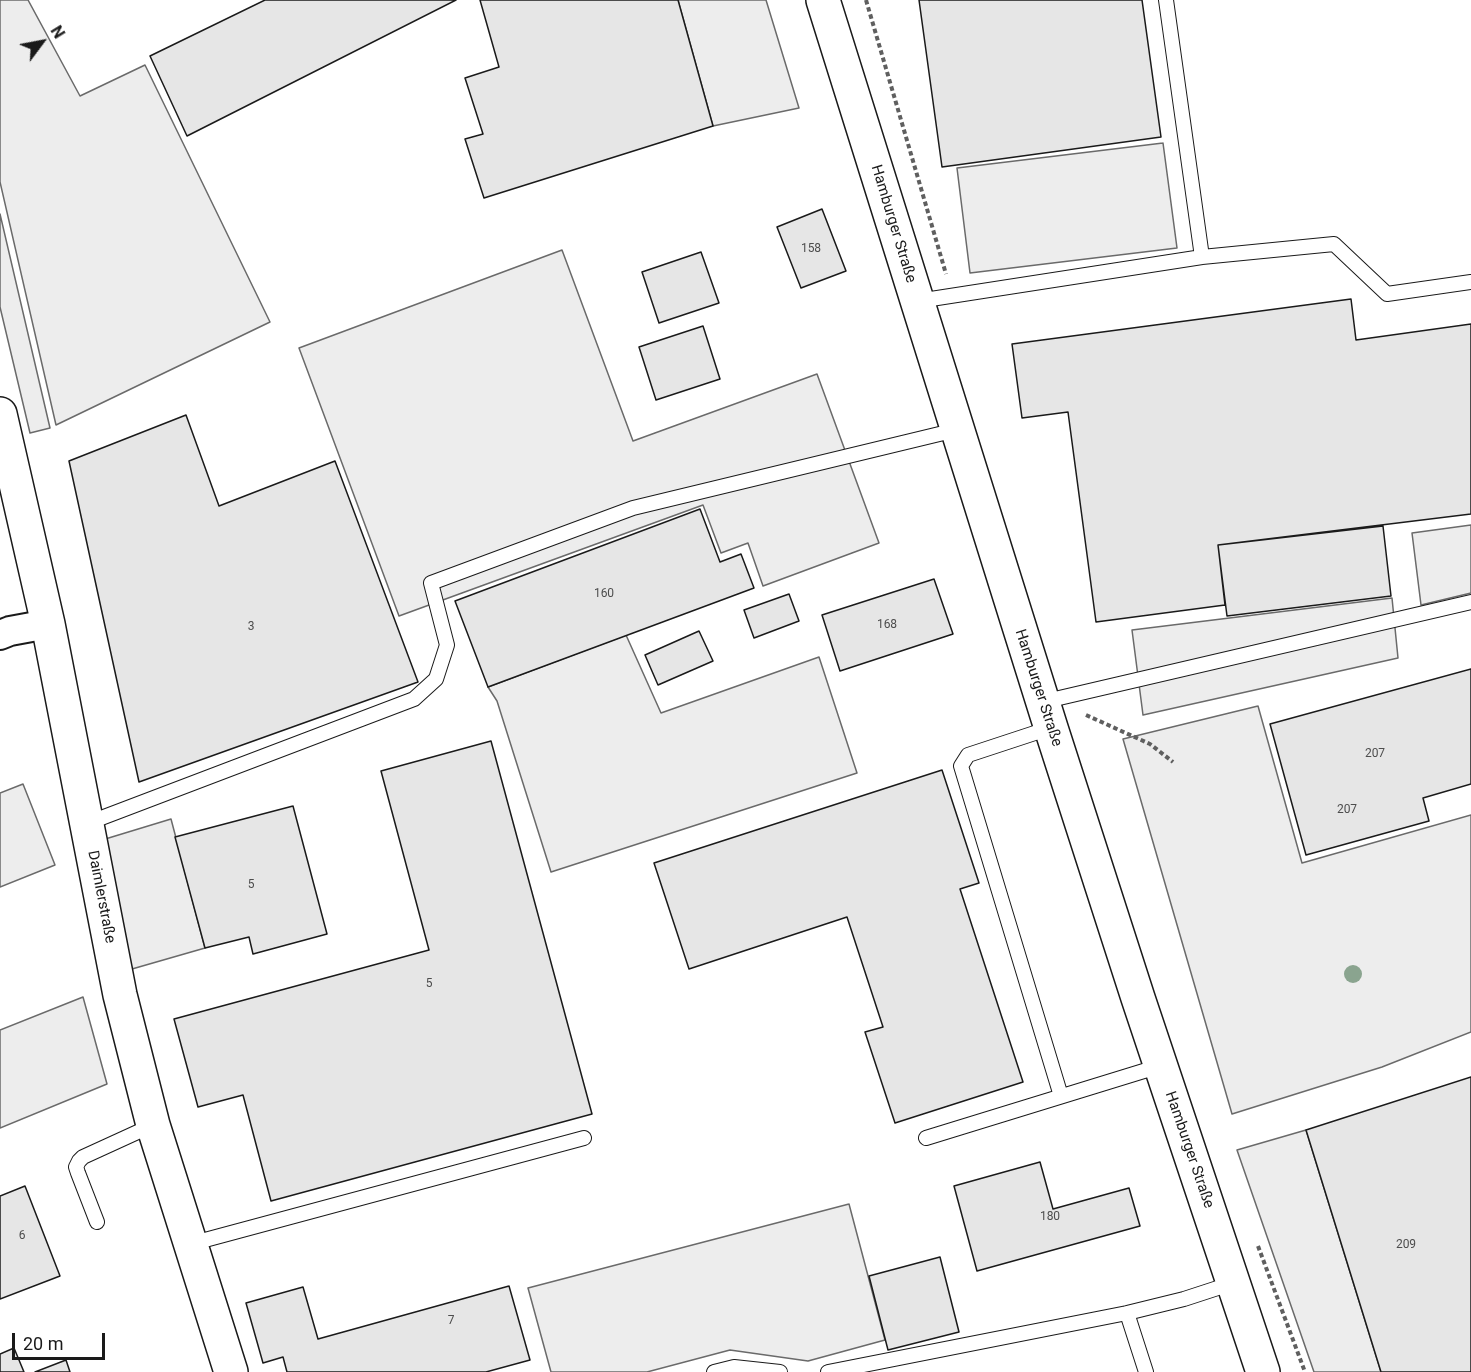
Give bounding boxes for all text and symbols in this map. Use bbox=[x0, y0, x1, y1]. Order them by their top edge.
north arrow bbox=[12, 12, 72, 72]
text: N bbox=[47, 22, 69, 42]
street label: Hamburger Straße bbox=[866, 163, 920, 285]
house number: 158 bbox=[801, 242, 821, 256]
house number: 160 bbox=[594, 587, 614, 601]
house number: 168 bbox=[877, 618, 897, 632]
house number: 3 bbox=[248, 620, 254, 634]
street label: Hamburger Straße bbox=[1011, 627, 1065, 749]
house number: 207 bbox=[1365, 747, 1385, 761]
house number: 207 bbox=[1337, 803, 1357, 817]
street label: Daimlerstraße bbox=[83, 849, 119, 945]
house number: 5 bbox=[248, 878, 254, 892]
house number: 5 bbox=[426, 977, 432, 991]
street label: Hamburger Straße bbox=[1161, 1089, 1217, 1211]
house number: 180 bbox=[1040, 1210, 1060, 1224]
house number: 6 bbox=[19, 1229, 25, 1243]
house number: 209 bbox=[1396, 1238, 1416, 1252]
house number: 7 bbox=[448, 1314, 454, 1328]
scale bar bbox=[15, 1321, 108, 1359]
text: 20 m bbox=[23, 1333, 63, 1354]

